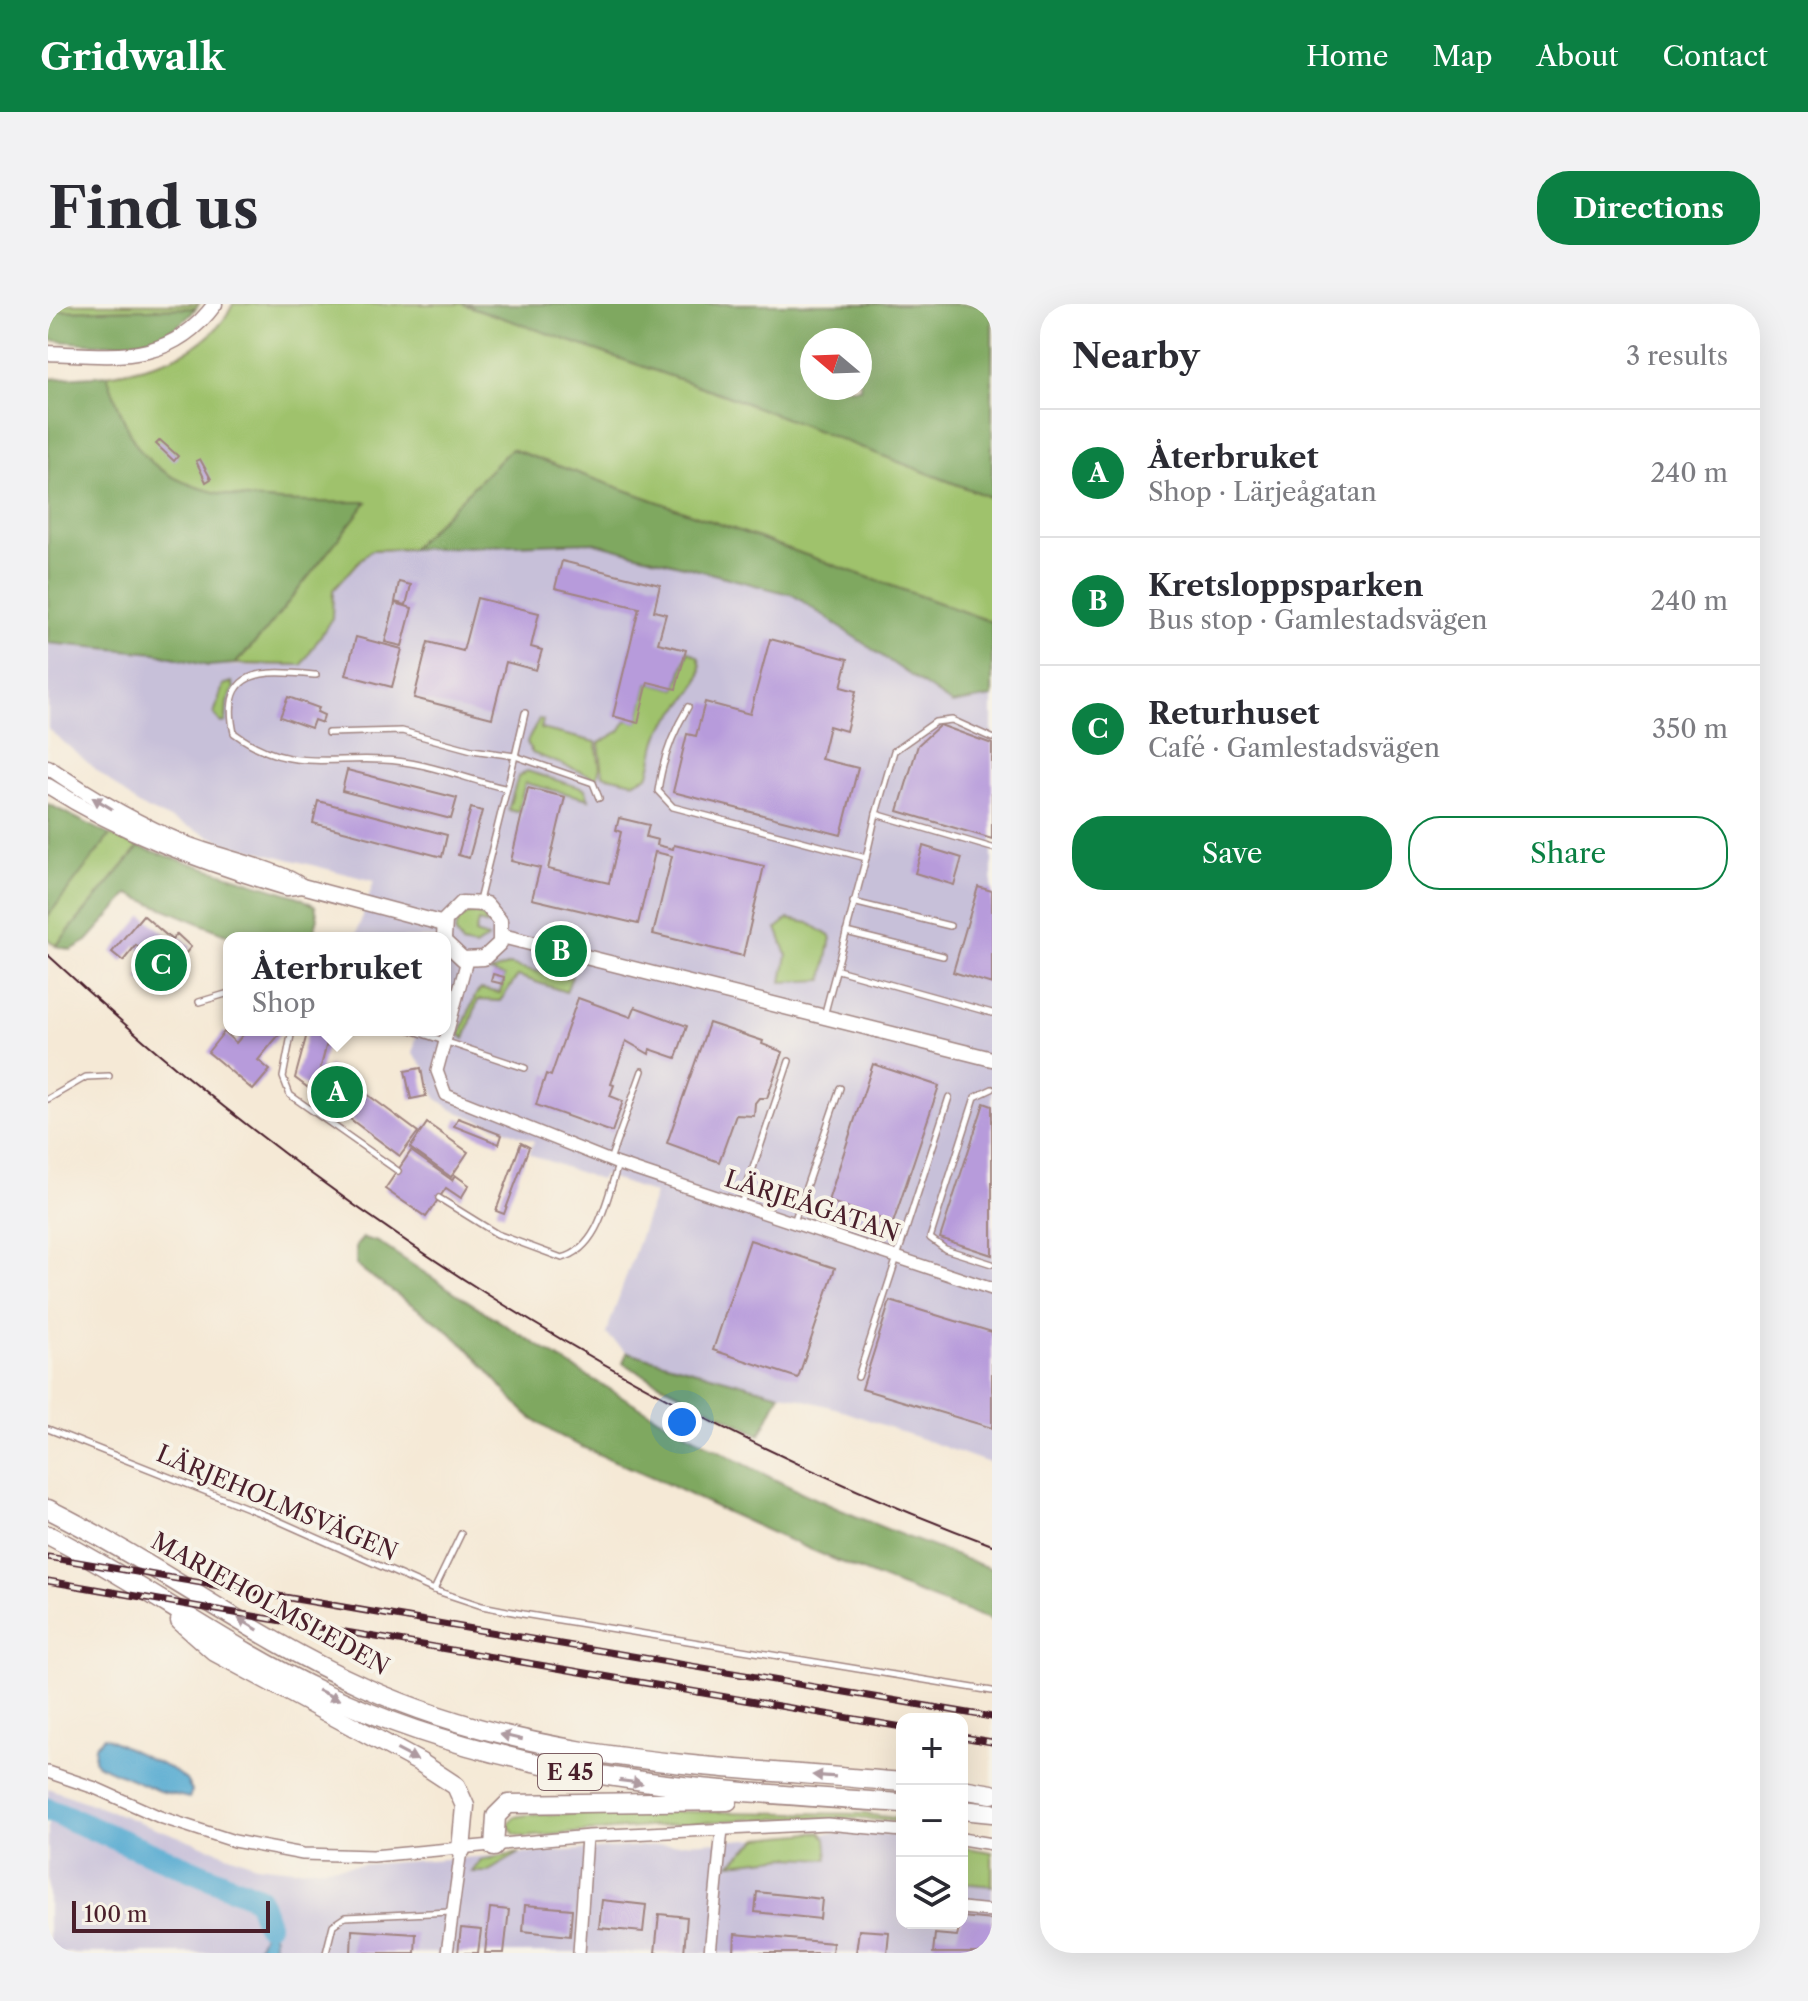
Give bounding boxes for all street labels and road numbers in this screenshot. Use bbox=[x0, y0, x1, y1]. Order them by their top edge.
street label: LÄRJEÅGATAN bbox=[721, 1164, 903, 1247]
street label: LÄRJEHOLMSVÄGEN bbox=[152, 1439, 402, 1566]
street label: MARIEHOLMSLEDEN bbox=[146, 1526, 394, 1681]
road number: E 45 bbox=[538, 1754, 602, 1790]

